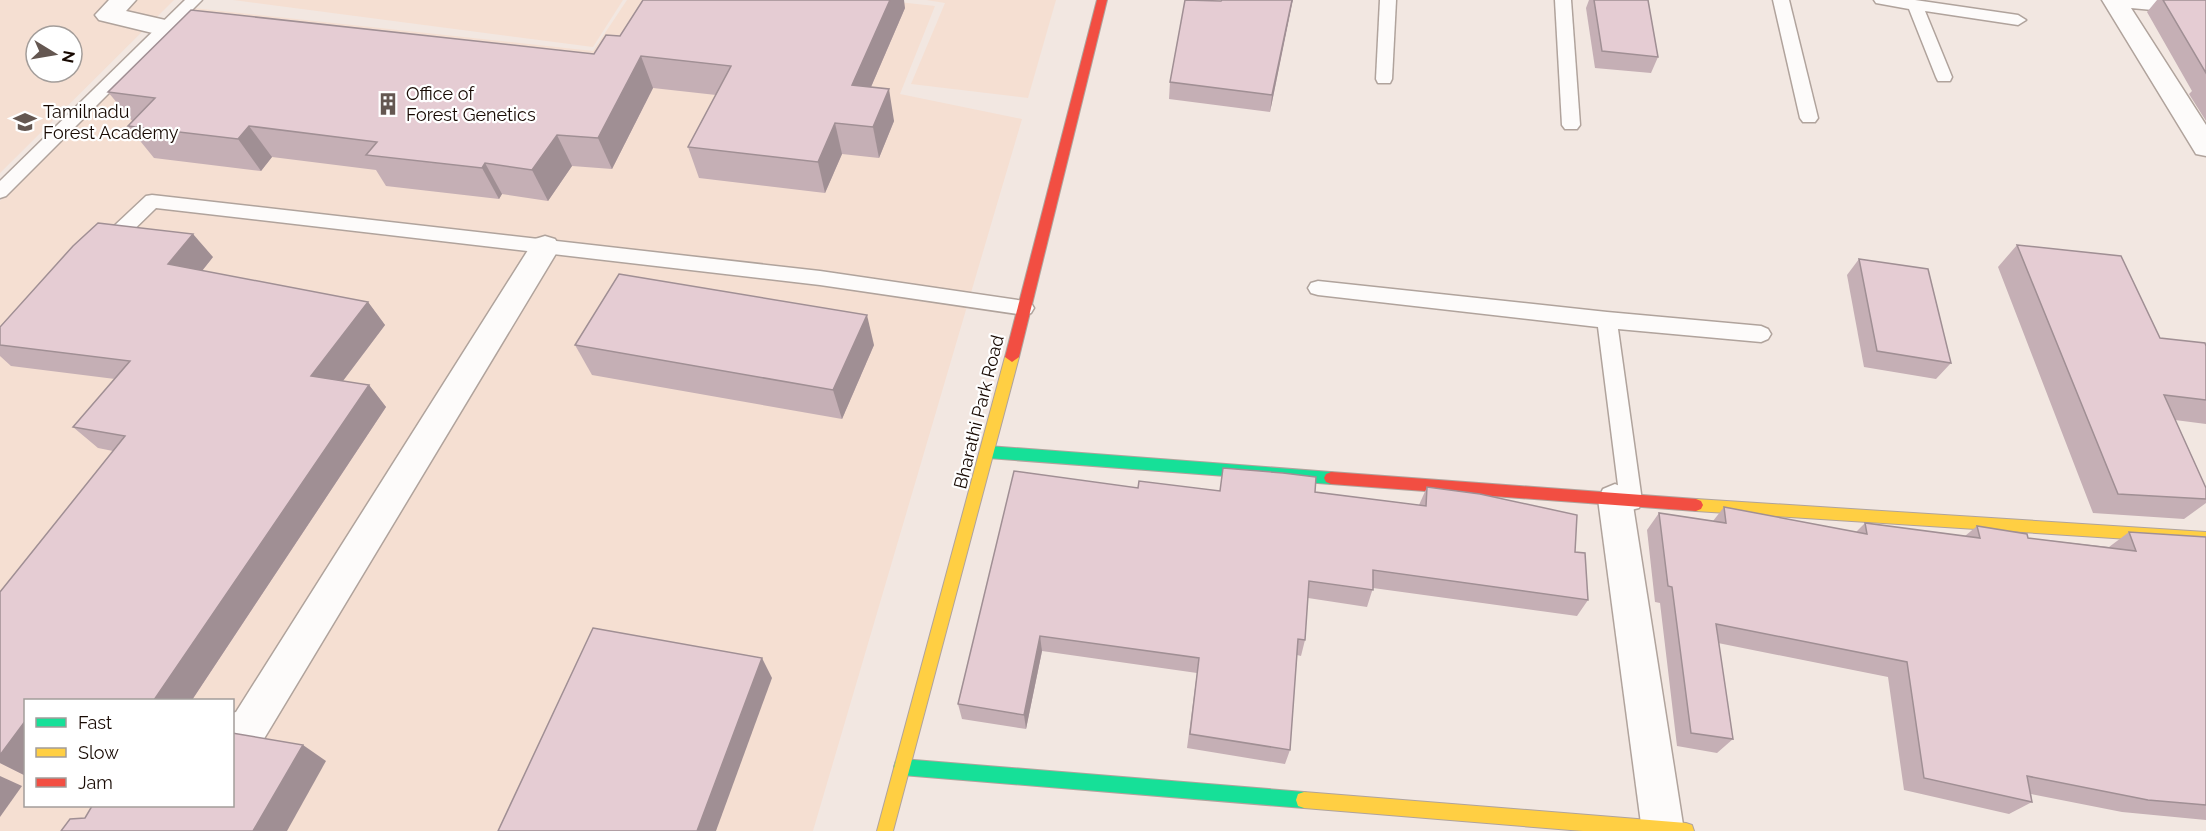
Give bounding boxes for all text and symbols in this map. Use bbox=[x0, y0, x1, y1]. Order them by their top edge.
north arrow bbox=[24, 24, 84, 84]
text: N bbox=[58, 49, 79, 65]
place label: Office of Forest Genetics bbox=[406, 83, 536, 125]
building icon: Office of Forest Genetics bbox=[375, 91, 401, 117]
place label: Tamilnadu Forest Academy bbox=[43, 101, 179, 143]
school or university icon: Tamilnadu Forest Academy bbox=[12, 109, 38, 135]
street label: Bharathi Park Road bbox=[949, 333, 1008, 491]
legend bbox=[24, 699, 234, 807]
text: Fast bbox=[78, 712, 112, 733]
text: Slow bbox=[78, 742, 119, 763]
text: Jam bbox=[78, 772, 113, 793]

